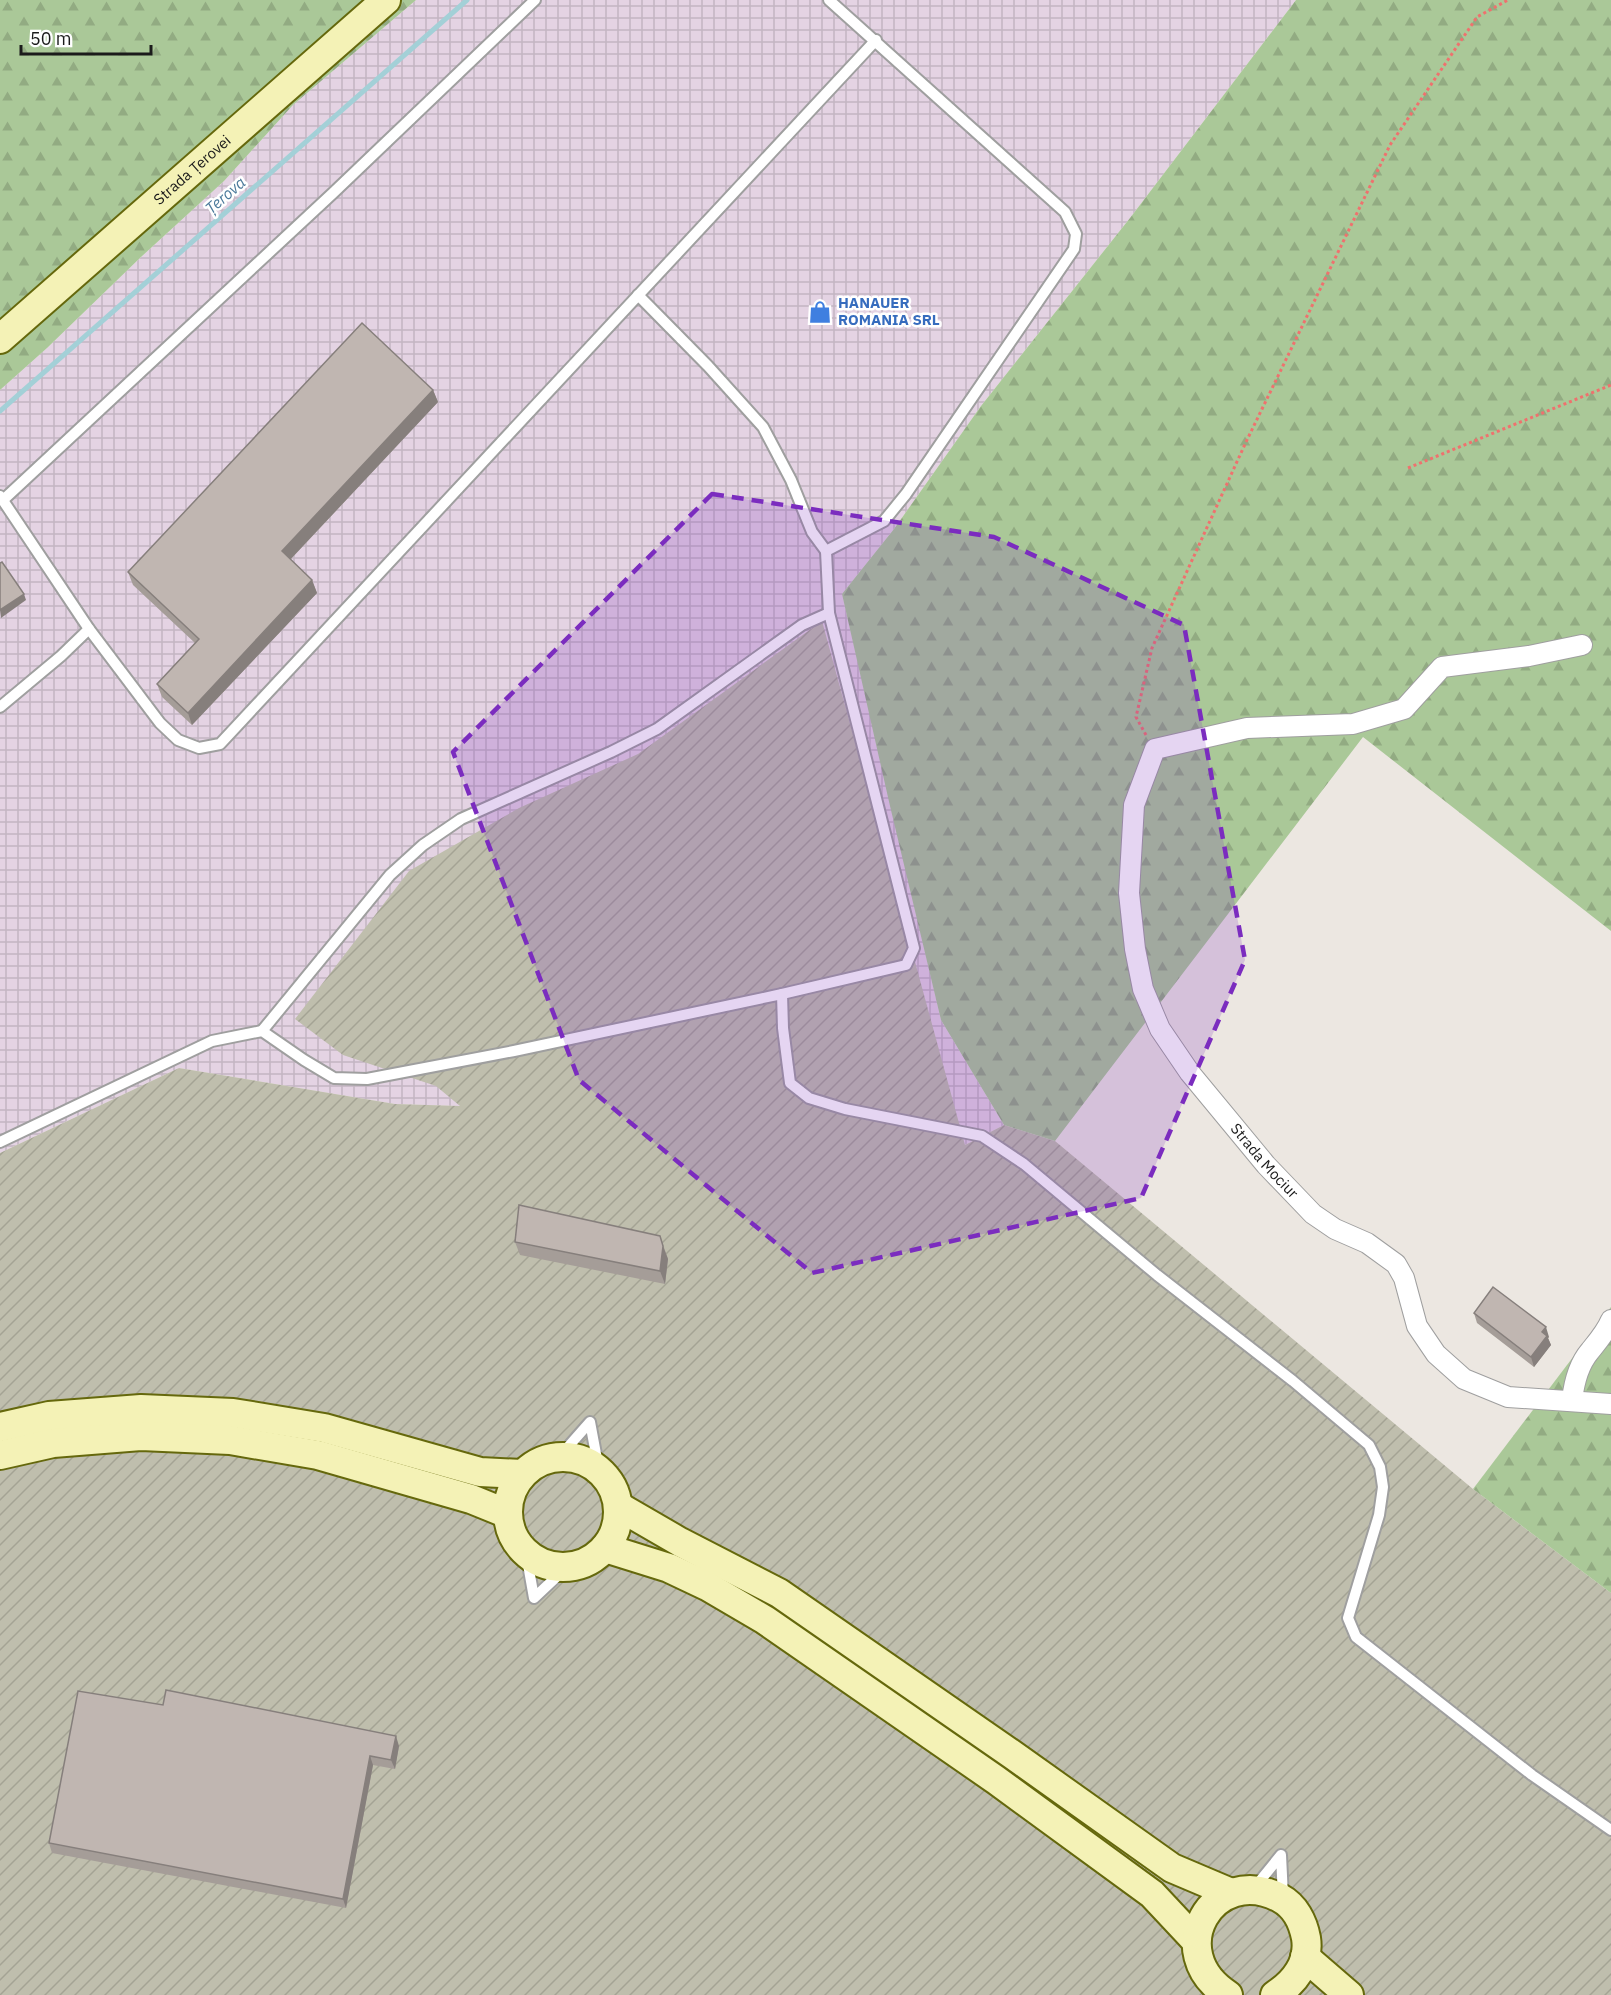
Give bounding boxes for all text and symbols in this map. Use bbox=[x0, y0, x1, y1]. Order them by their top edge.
scale bar bbox=[21, 18, 152, 56]
text: 50 m bbox=[30, 27, 72, 50]
street label: Strada Țerovei bbox=[149, 131, 235, 209]
water label: Țerova bbox=[201, 172, 249, 218]
place label: HANAUER ROMANIA SRL bbox=[838, 293, 940, 329]
shop icon: HANAUER ROMANIA SRL bbox=[807, 299, 833, 325]
street label: Strada Mociur bbox=[1227, 1119, 1303, 1202]

